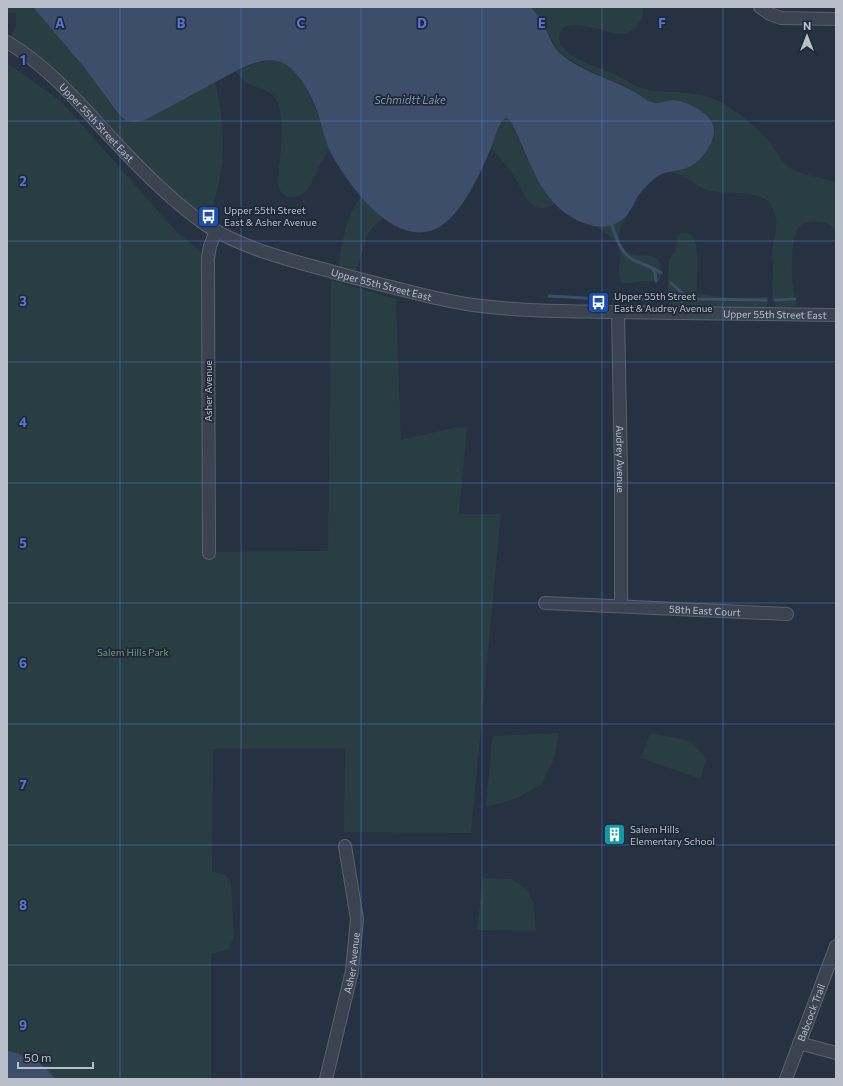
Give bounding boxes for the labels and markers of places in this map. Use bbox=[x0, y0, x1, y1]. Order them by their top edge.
bus stop icon: Upper 55th Street East & Asher Avenue bbox=[195, 203, 221, 229]
place label: Upper 55th Street East & Asher Avenue bbox=[224, 204, 317, 228]
bus stop icon: Upper 55th Street East & Audrey Avenue bbox=[586, 289, 612, 315]
place label: Upper 55th Street East & Audrey Avenue bbox=[614, 290, 713, 314]
building icon: Salem Hills Elementary School bbox=[602, 822, 628, 848]
place label: Salem Hills Elementary School bbox=[630, 823, 715, 847]

